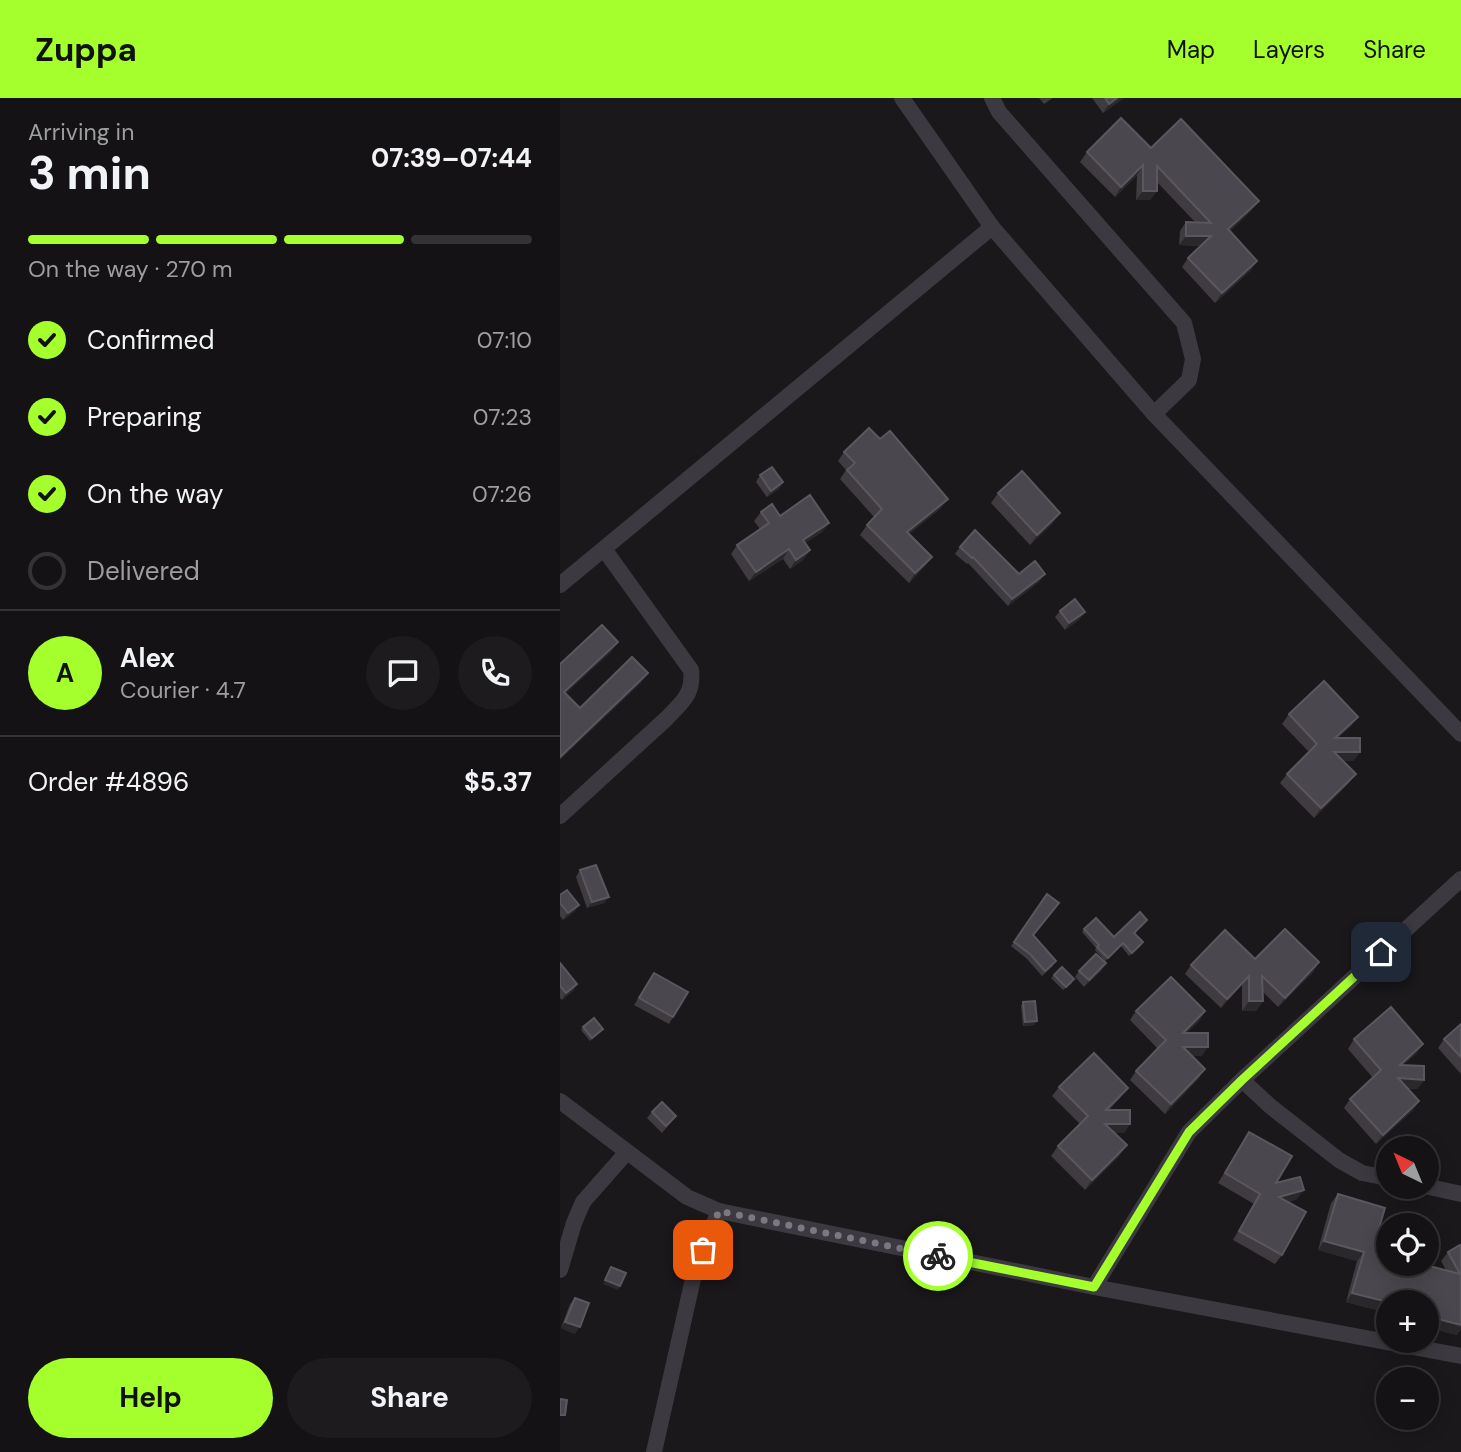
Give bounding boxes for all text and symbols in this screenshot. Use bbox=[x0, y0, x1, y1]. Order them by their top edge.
text: Zuppa bbox=[35, 28, 137, 71]
text: Map bbox=[1167, 34, 1215, 65]
text: Layers bbox=[1253, 34, 1325, 65]
text: Share bbox=[1363, 34, 1426, 65]
text: Arriving in bbox=[28, 117, 134, 147]
text: 07:39–07:44 bbox=[371, 141, 532, 175]
text: 3 min bbox=[28, 143, 151, 203]
text: On the way · 270 m bbox=[28, 254, 233, 284]
icon: check bbox=[28, 321, 66, 359]
text: Confirmed bbox=[87, 323, 214, 357]
text: 07:10 bbox=[477, 325, 532, 355]
icon: check bbox=[28, 398, 66, 436]
text: Preparing bbox=[87, 400, 202, 434]
text: 07:23 bbox=[473, 402, 532, 432]
icon: check bbox=[28, 475, 66, 513]
text: On the way bbox=[87, 477, 223, 511]
text: 07:26 bbox=[472, 479, 532, 509]
text: Delivered bbox=[87, 554, 200, 588]
button: chat bbox=[366, 636, 440, 710]
button: phone bbox=[458, 636, 532, 710]
text: Alex bbox=[120, 641, 175, 675]
text: A bbox=[56, 656, 74, 690]
text: Courier · 4.7 bbox=[120, 675, 246, 705]
text: Order #4896 bbox=[28, 765, 189, 799]
text: $5.37 bbox=[464, 765, 532, 799]
pin bbox=[1351, 922, 1411, 982]
icon: home bbox=[1362, 933, 1400, 971]
north arrow bbox=[1376, 1136, 1438, 1199]
map controls bbox=[1376, 1136, 1439, 1430]
button: locate bbox=[1376, 1213, 1439, 1276]
pin bbox=[673, 1220, 733, 1280]
courier bbox=[903, 1221, 973, 1291]
icon: bag bbox=[684, 1231, 722, 1269]
icon: bike bbox=[919, 1237, 957, 1275]
button: + bbox=[1376, 1290, 1439, 1353]
button: Help bbox=[28, 1358, 273, 1438]
button: Share bbox=[287, 1358, 532, 1438]
button: − bbox=[1376, 1367, 1439, 1430]

